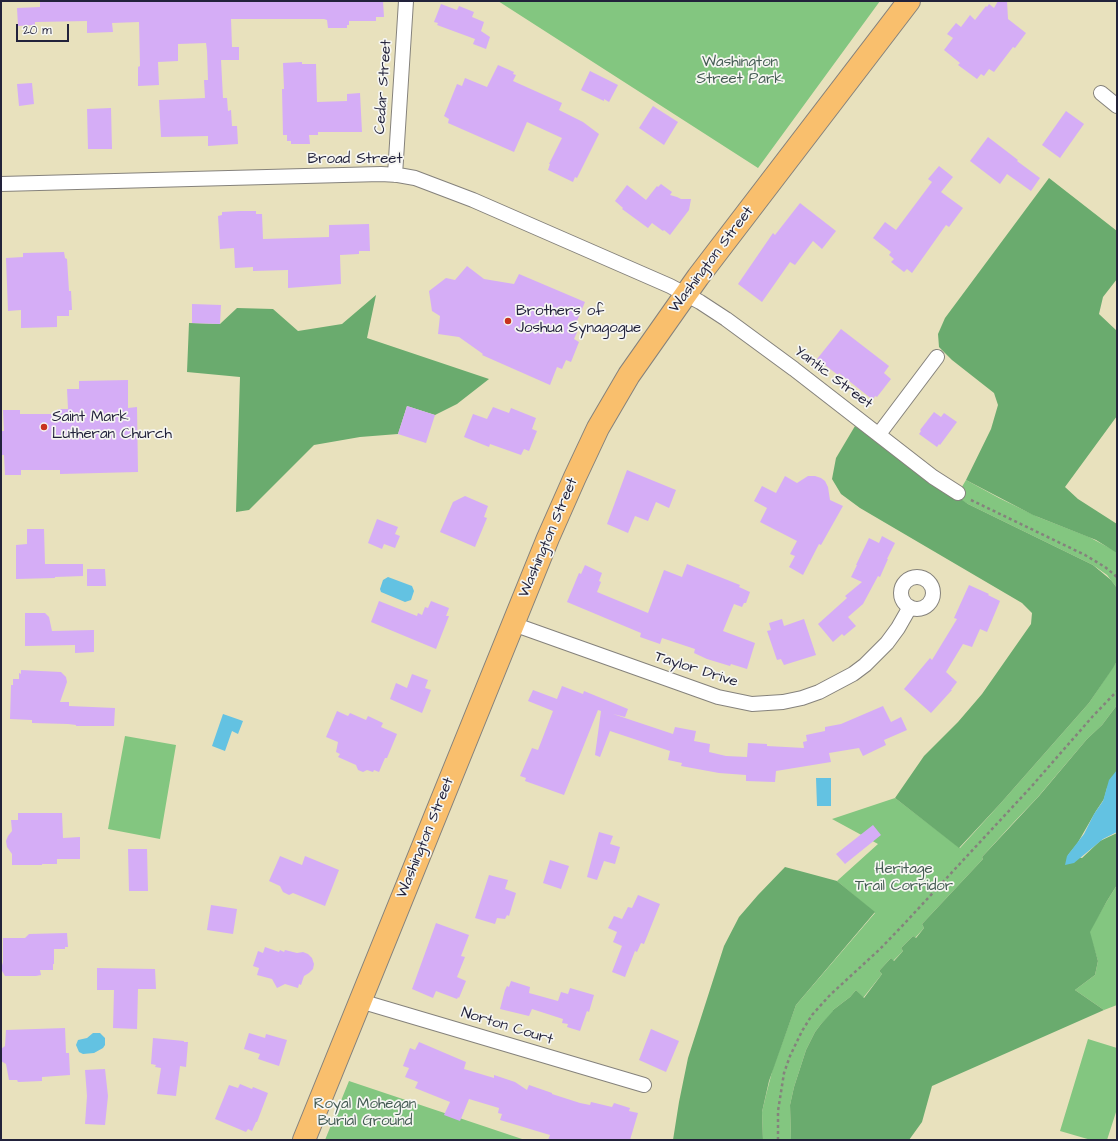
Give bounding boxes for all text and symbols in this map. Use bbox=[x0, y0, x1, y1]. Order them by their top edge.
scale bar bbox=[18, 16, 71, 42]
text: 20 m bbox=[23, 22, 52, 39]
street label: Cedar Street bbox=[372, 39, 396, 135]
park label: Washington Street Park bbox=[697, 54, 783, 89]
street label: Broad Street bbox=[308, 151, 402, 169]
street label: Washington Street bbox=[666, 203, 758, 317]
place label: Brothers of Joshua Synagogue bbox=[516, 303, 641, 338]
marker: Brothers of Joshua Synagogue bbox=[503, 316, 513, 326]
street label: Yantic Street bbox=[790, 343, 876, 413]
place label: Saint Mark Lutheran Church bbox=[52, 409, 172, 444]
marker: Saint Mark Lutheran Church bbox=[39, 422, 49, 432]
street label: Washington Street bbox=[516, 475, 582, 601]
street label: Taylor Drive bbox=[652, 648, 740, 692]
street label: Washington Street bbox=[394, 775, 458, 901]
park label: Heritage Trail Corridor bbox=[855, 861, 953, 896]
street label: Norton Court bbox=[459, 1004, 555, 1050]
park label: Royal Mohegan Burial Ground bbox=[314, 1096, 416, 1131]

